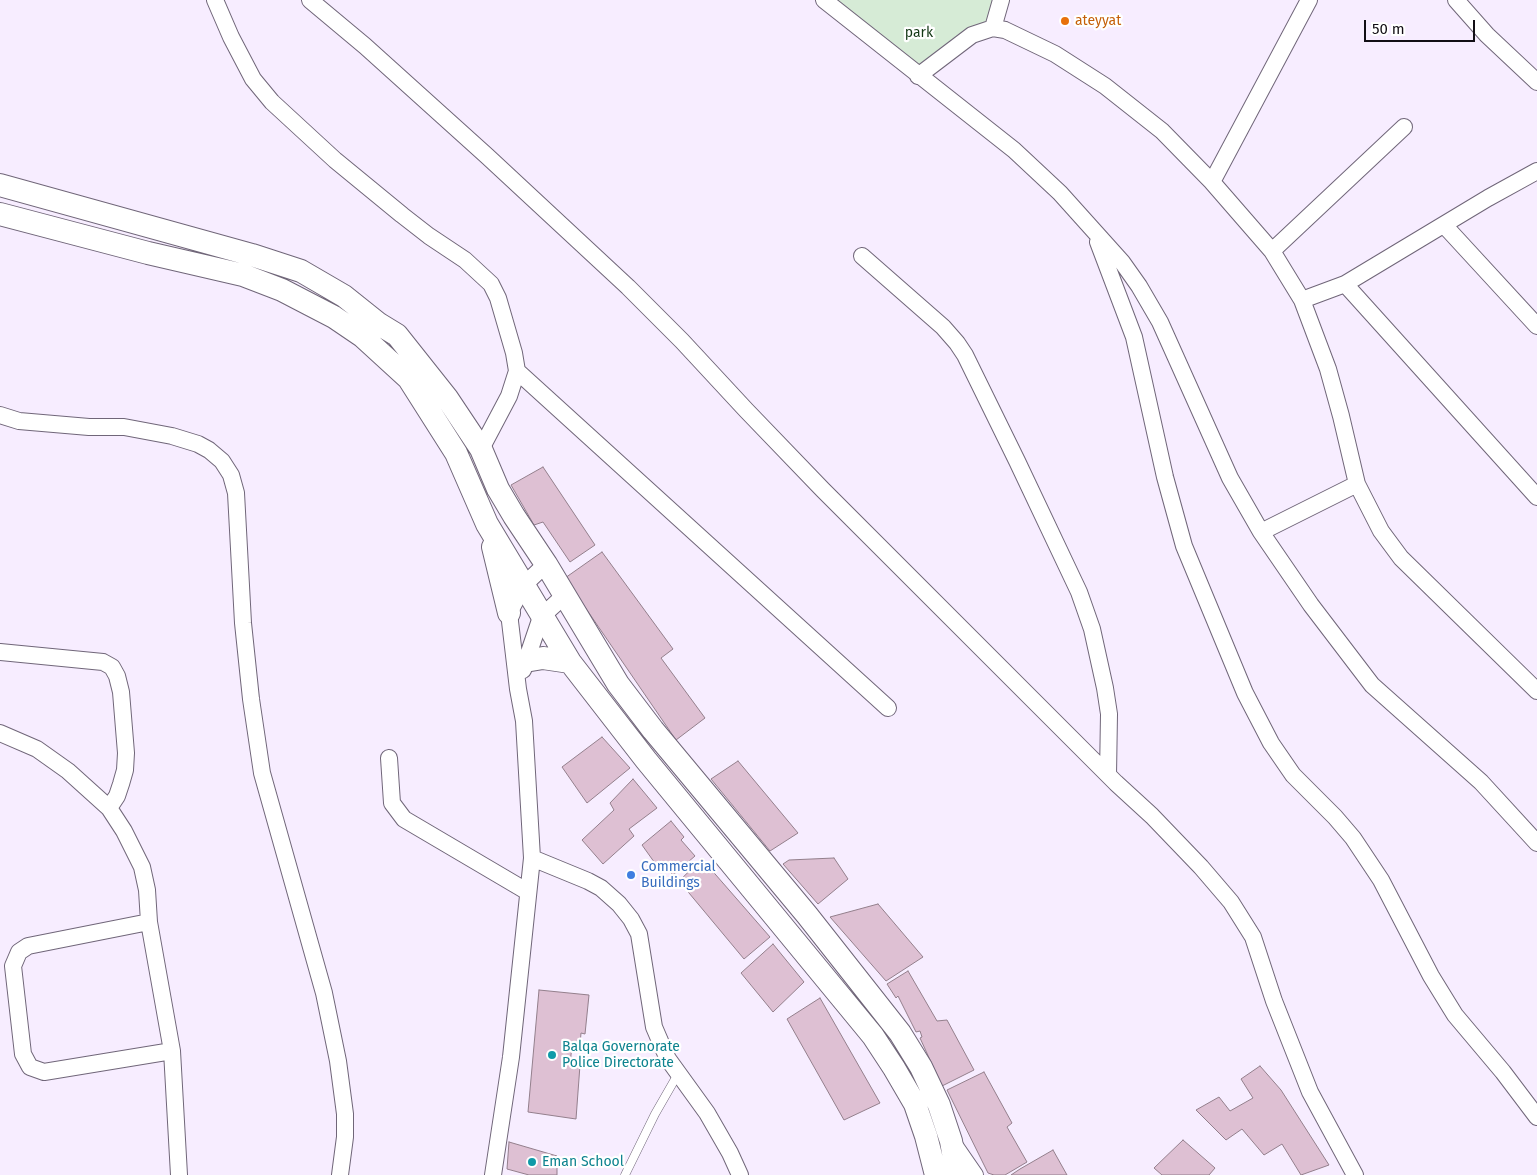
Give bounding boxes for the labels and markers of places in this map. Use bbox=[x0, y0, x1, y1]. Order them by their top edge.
place label: ateyyat bbox=[1075, 13, 1121, 29]
marker: ateyyat bbox=[1059, 15, 1071, 27]
place label: Commercial Buildings bbox=[641, 859, 716, 892]
marker: Commercial Buildings bbox=[625, 869, 637, 881]
place label: Balqa Governorate Police Directorate bbox=[562, 1039, 680, 1072]
marker: Balqa Governorate Police Directorate bbox=[546, 1049, 558, 1061]
place label: Eman School bbox=[542, 1154, 624, 1170]
marker: Eman School bbox=[526, 1156, 538, 1168]

